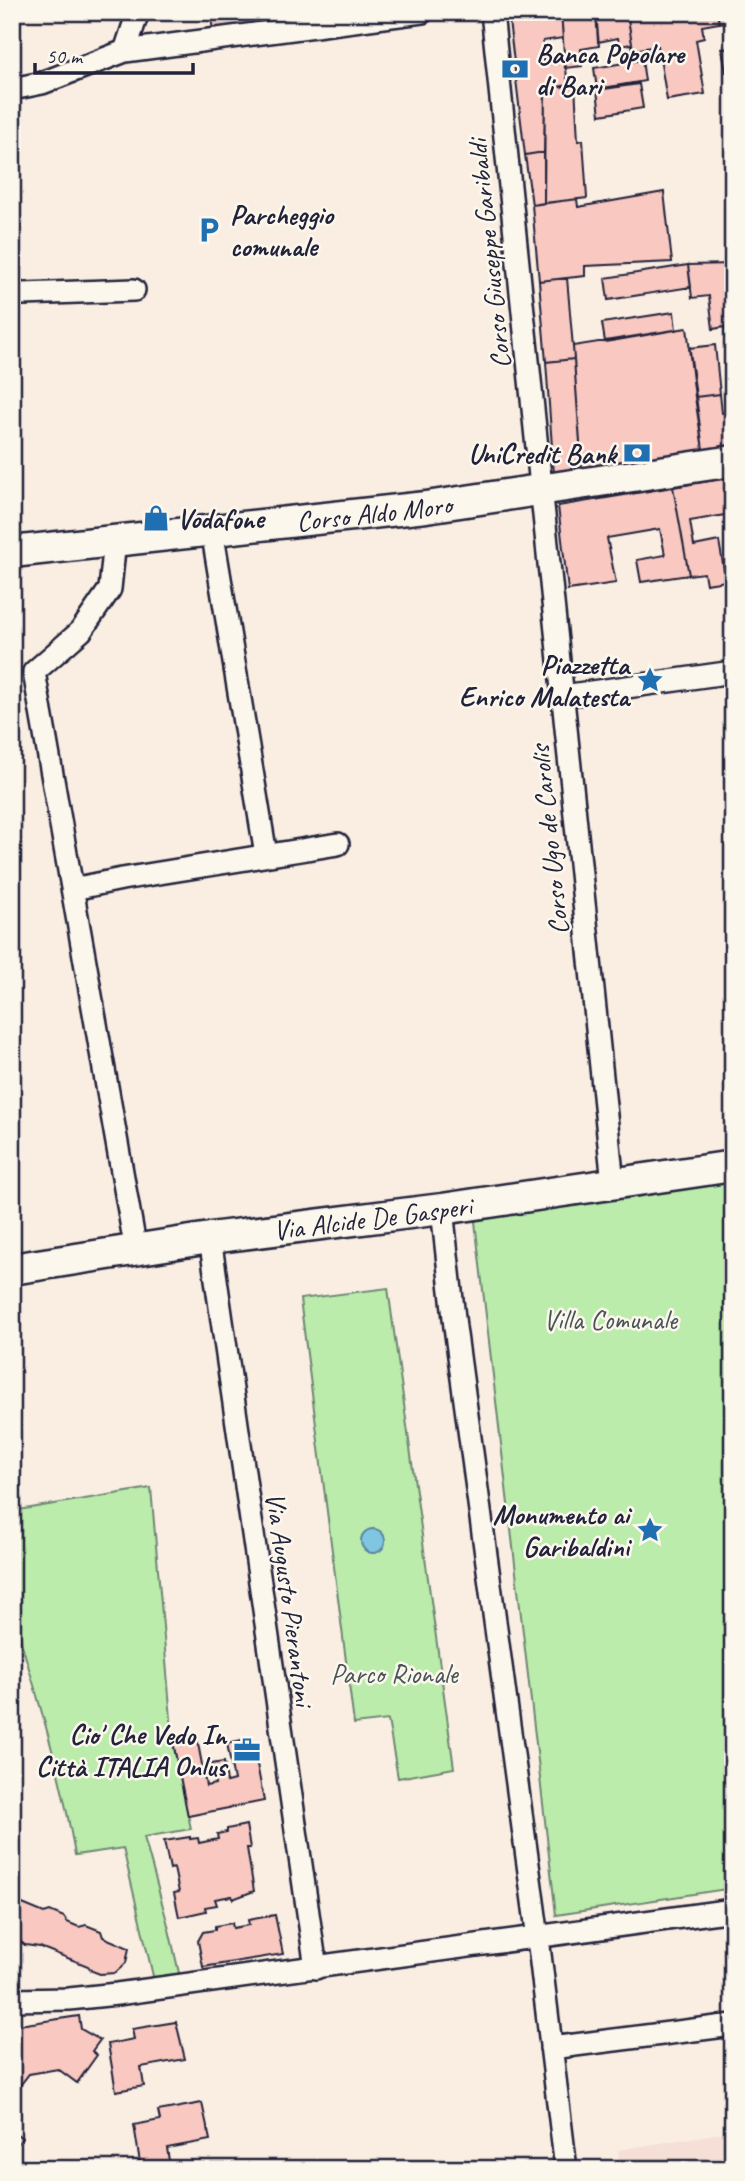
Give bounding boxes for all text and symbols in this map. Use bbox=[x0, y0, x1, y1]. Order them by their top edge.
scale bar bbox=[35, 32, 192, 76]
place label: Banca Popolare di Bari bbox=[536, 36, 686, 103]
text: 50 m bbox=[46, 43, 84, 69]
bank icon: Banca Popolare di Bari bbox=[500, 54, 530, 84]
street label: Corso Giuseppe Garibaldi bbox=[459, 134, 518, 370]
place label: Parcheggio comunale bbox=[230, 197, 335, 264]
parking icon: Parcheggio comunale bbox=[194, 215, 224, 245]
place label: UniCredit Bank bbox=[468, 436, 619, 471]
bank icon: UniCredit Bank bbox=[622, 438, 652, 468]
street label: Corso Aldo Moro bbox=[294, 485, 457, 538]
place label: Vodafone bbox=[177, 501, 266, 536]
shop icon: Vodafone bbox=[141, 503, 171, 533]
place label: Piazzetta Enrico Malatesta bbox=[459, 647, 632, 714]
place icon: Piazzetta Enrico Malatesta bbox=[635, 665, 665, 695]
street label: Corso Ugo de Carolis bbox=[521, 741, 576, 936]
street label: Via Alcide De Gasperi bbox=[271, 1187, 478, 1247]
park label: Villa Comunale bbox=[543, 1302, 679, 1337]
street label: Via Augusto Pierantoni bbox=[258, 1490, 323, 1712]
place label: Monumento ai Garibaldini bbox=[493, 1497, 633, 1564]
place icon: Monumento ai Garibaldini bbox=[635, 1515, 665, 1545]
park label: Parco Rionale bbox=[330, 1656, 460, 1691]
place label: Cio' Che Vedo In Città ITALIA Onlus bbox=[36, 1717, 229, 1784]
office icon: Cio' Che Vedo In Città ITALIA Onlus bbox=[232, 1735, 262, 1765]

